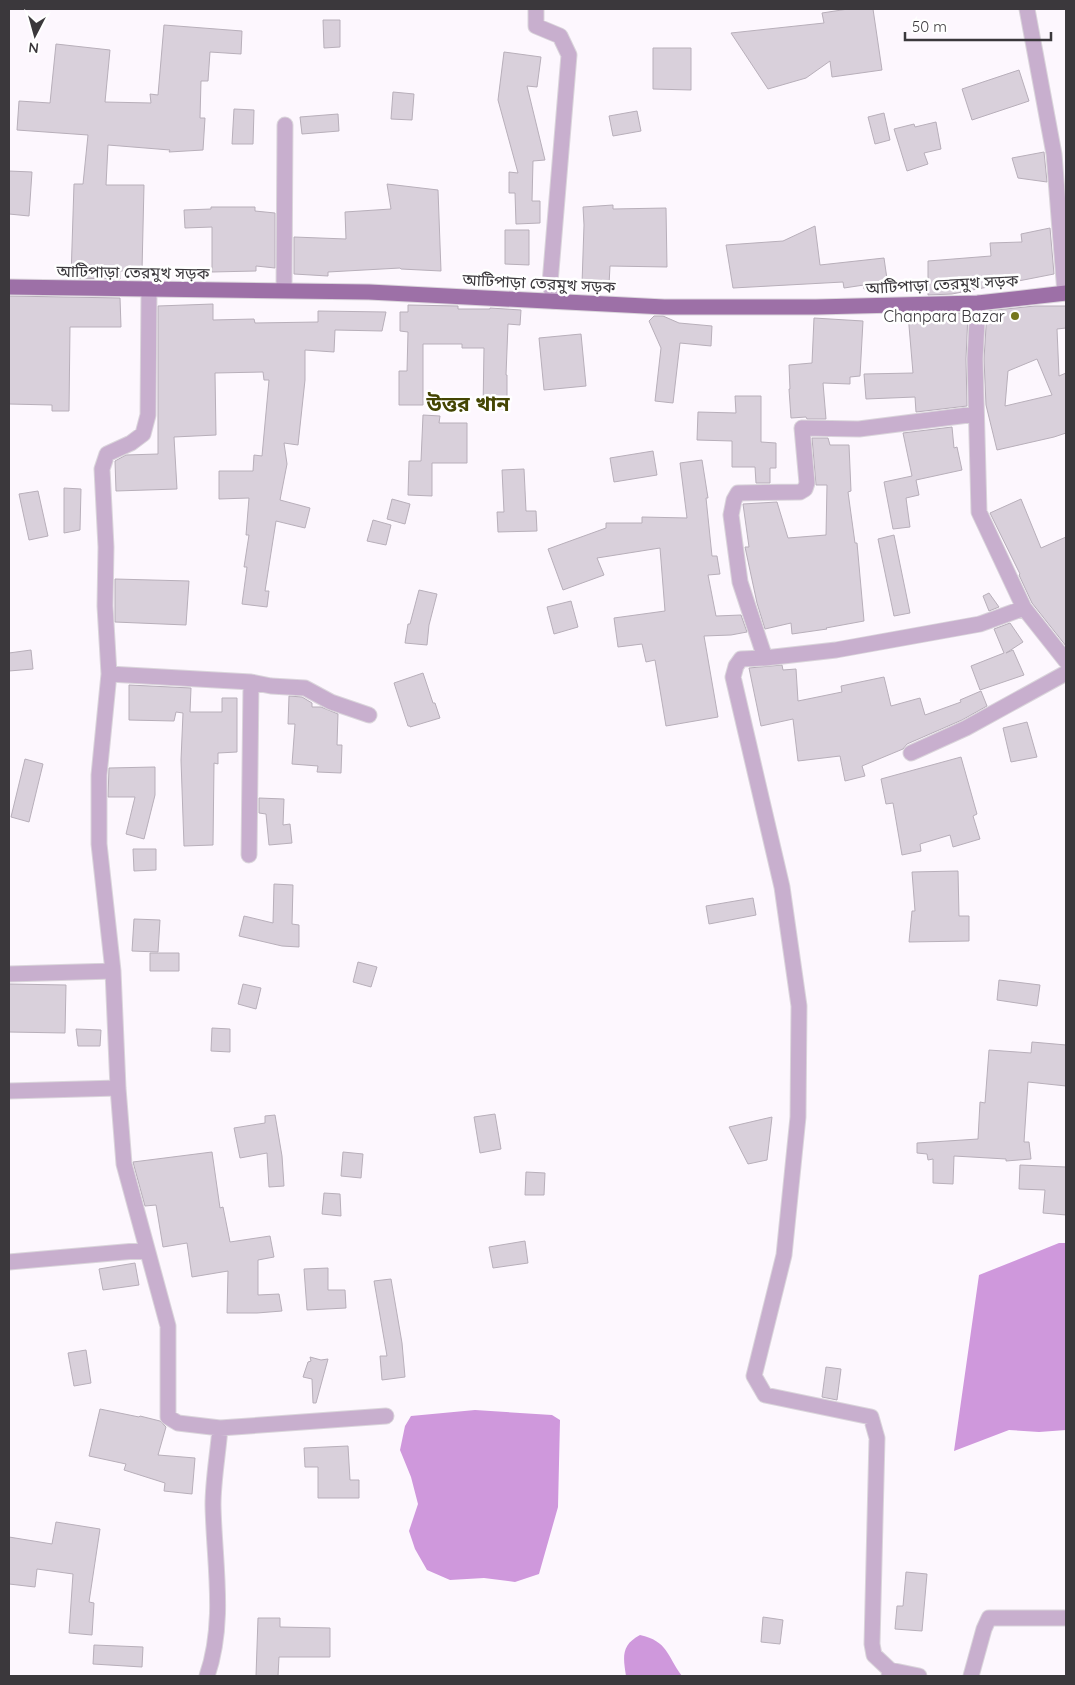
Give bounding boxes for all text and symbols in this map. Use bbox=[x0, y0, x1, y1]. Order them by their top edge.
north arrow bbox=[10, 10, 60, 60]
scale bar bbox=[905, 10, 1051, 42]
text: 50 m bbox=[912, 17, 947, 36]
text: N bbox=[28, 38, 40, 57]
street label: আটিপাড়া তেরমুখ সড়ক bbox=[55, 261, 211, 283]
street label: আটিপাড়া তেরমুখ সড়ক bbox=[461, 269, 617, 297]
street label: আটিপাড়া তেরমুখ সড়ক bbox=[864, 270, 1020, 298]
place label: Chanpara Bazar bbox=[883, 306, 1005, 326]
marker: Chanpara Bazar bbox=[1009, 310, 1021, 322]
district label: উত্তর খান bbox=[426, 390, 510, 416]

